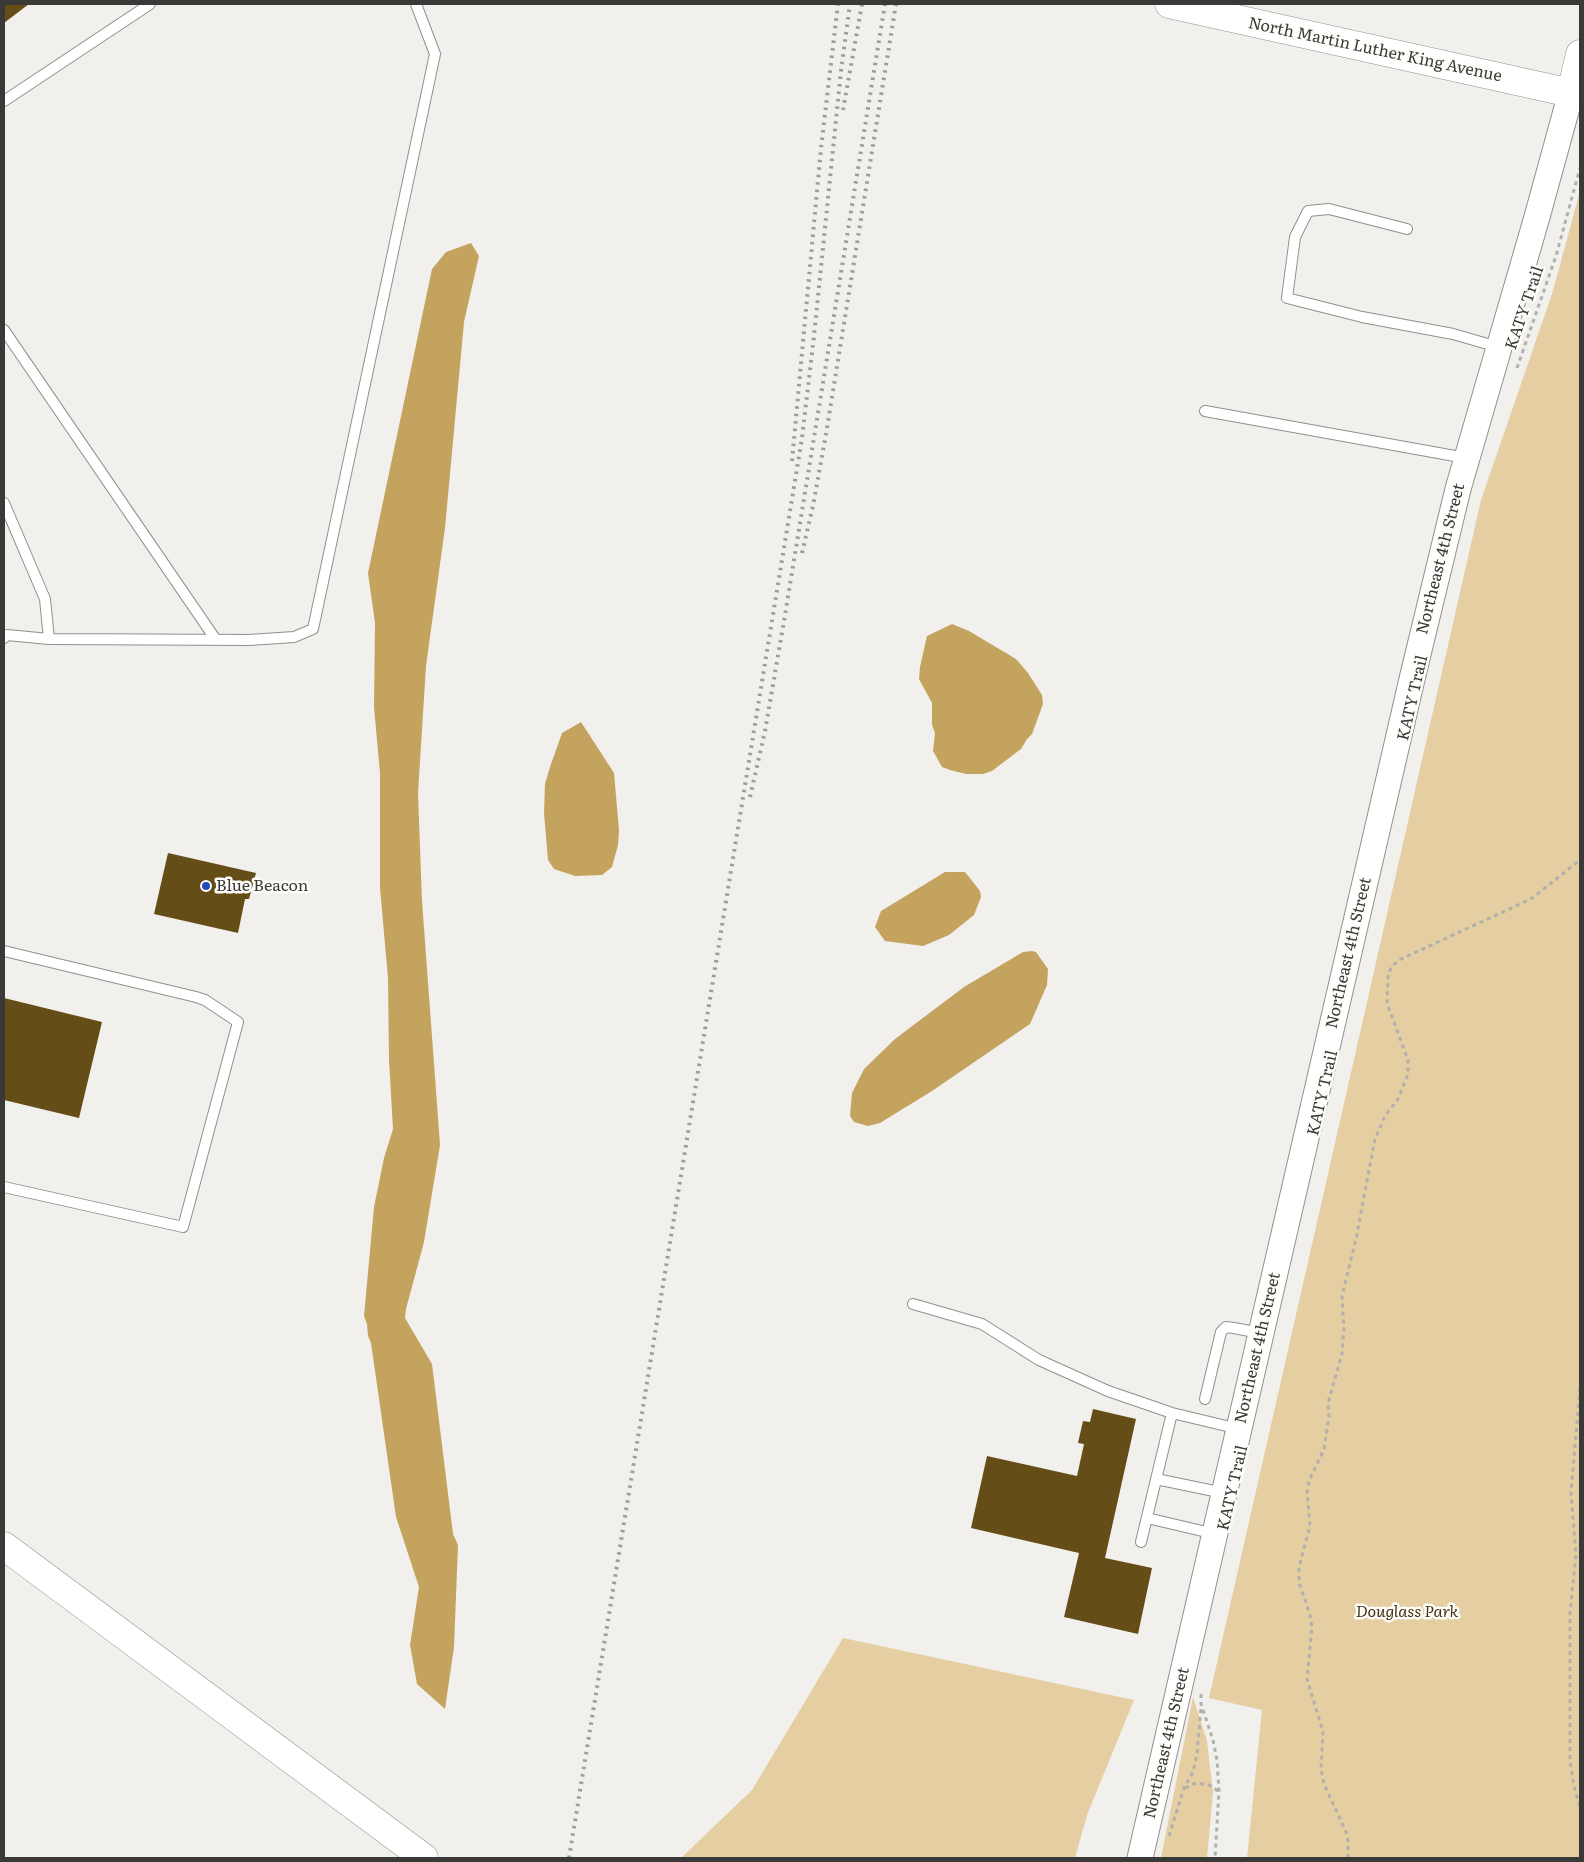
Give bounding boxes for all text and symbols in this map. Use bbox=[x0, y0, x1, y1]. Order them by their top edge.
street label: North Martin Luther King Avenue bbox=[1247, 14, 1503, 86]
street label: KATY Trail bbox=[1502, 264, 1548, 352]
street label: Northeast 4th Street bbox=[1413, 482, 1469, 636]
street label: KATY Trail bbox=[1394, 653, 1432, 743]
street label: Northeast 4th Street bbox=[1322, 875, 1376, 1031]
place label: Blue Beacon bbox=[216, 876, 308, 896]
marker: Blue Beacon bbox=[200, 880, 212, 892]
street label: KATY Trail bbox=[1304, 1048, 1342, 1138]
street label: Northeast 4th Street bbox=[1231, 1270, 1285, 1426]
street label: KATY Trail bbox=[1214, 1443, 1252, 1533]
park label: Douglass Park bbox=[1356, 1602, 1458, 1622]
street label: Northeast 4th Street bbox=[1140, 1665, 1194, 1821]

